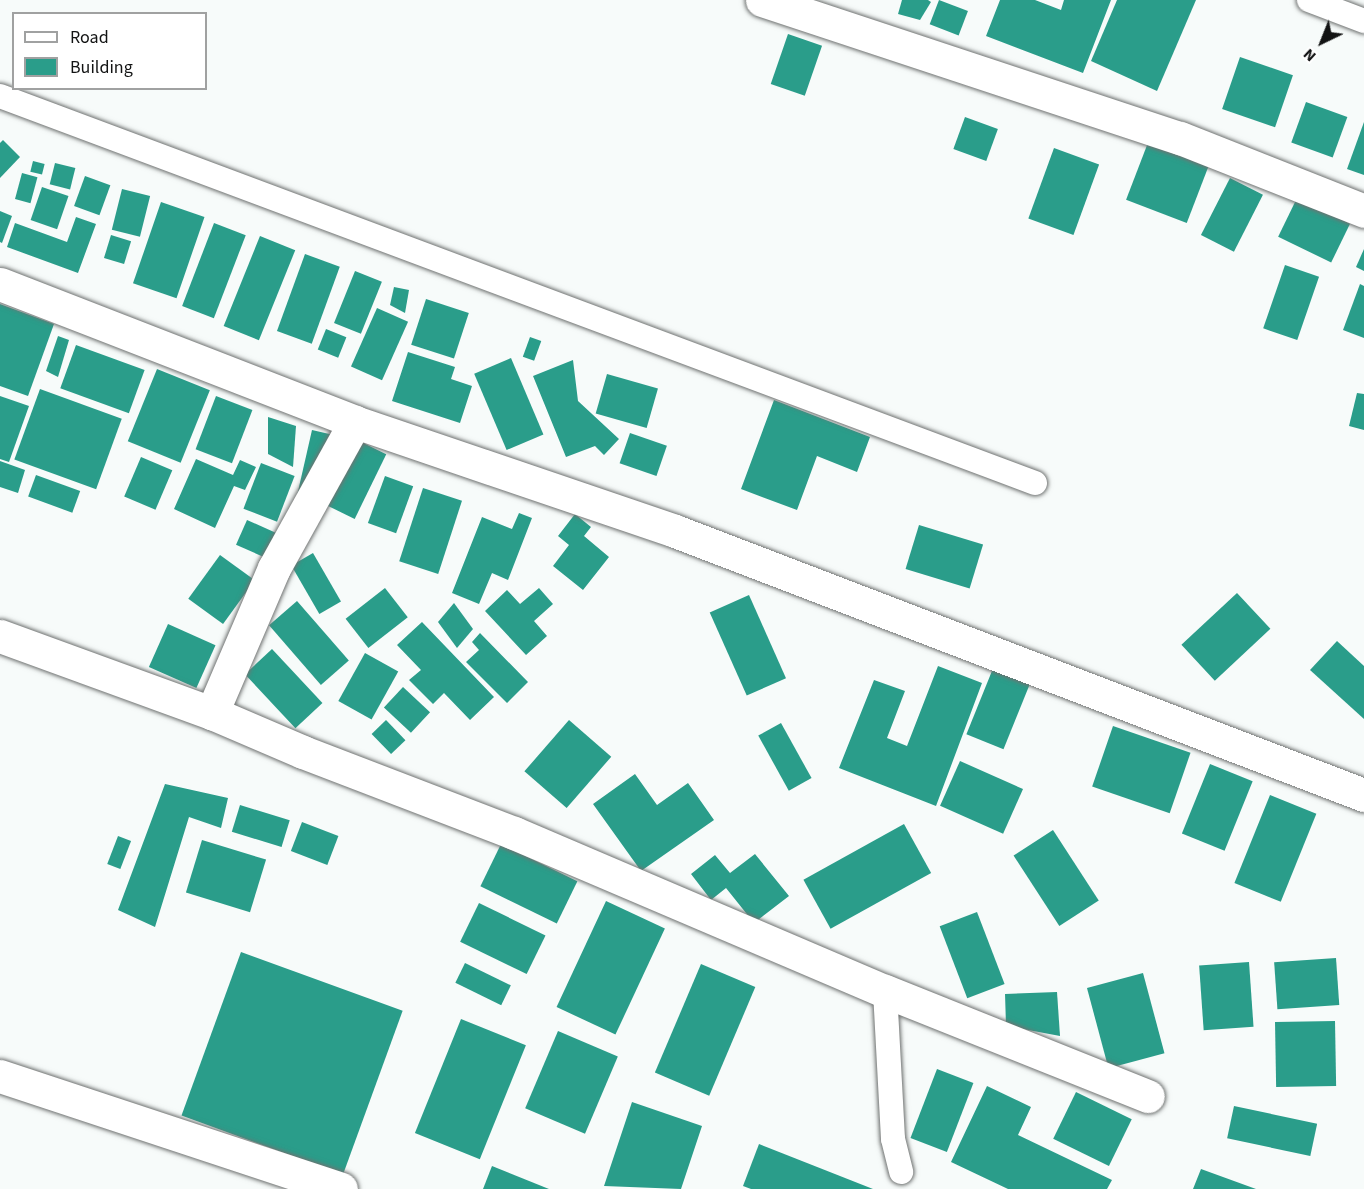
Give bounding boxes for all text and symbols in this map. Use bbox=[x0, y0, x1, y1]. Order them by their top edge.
legend bbox=[12, 12, 207, 90]
north arrow bbox=[1292, 12, 1352, 72]
text: Road bbox=[70, 25, 109, 50]
text: N bbox=[1298, 43, 1321, 67]
text: Building bbox=[70, 55, 133, 80]

